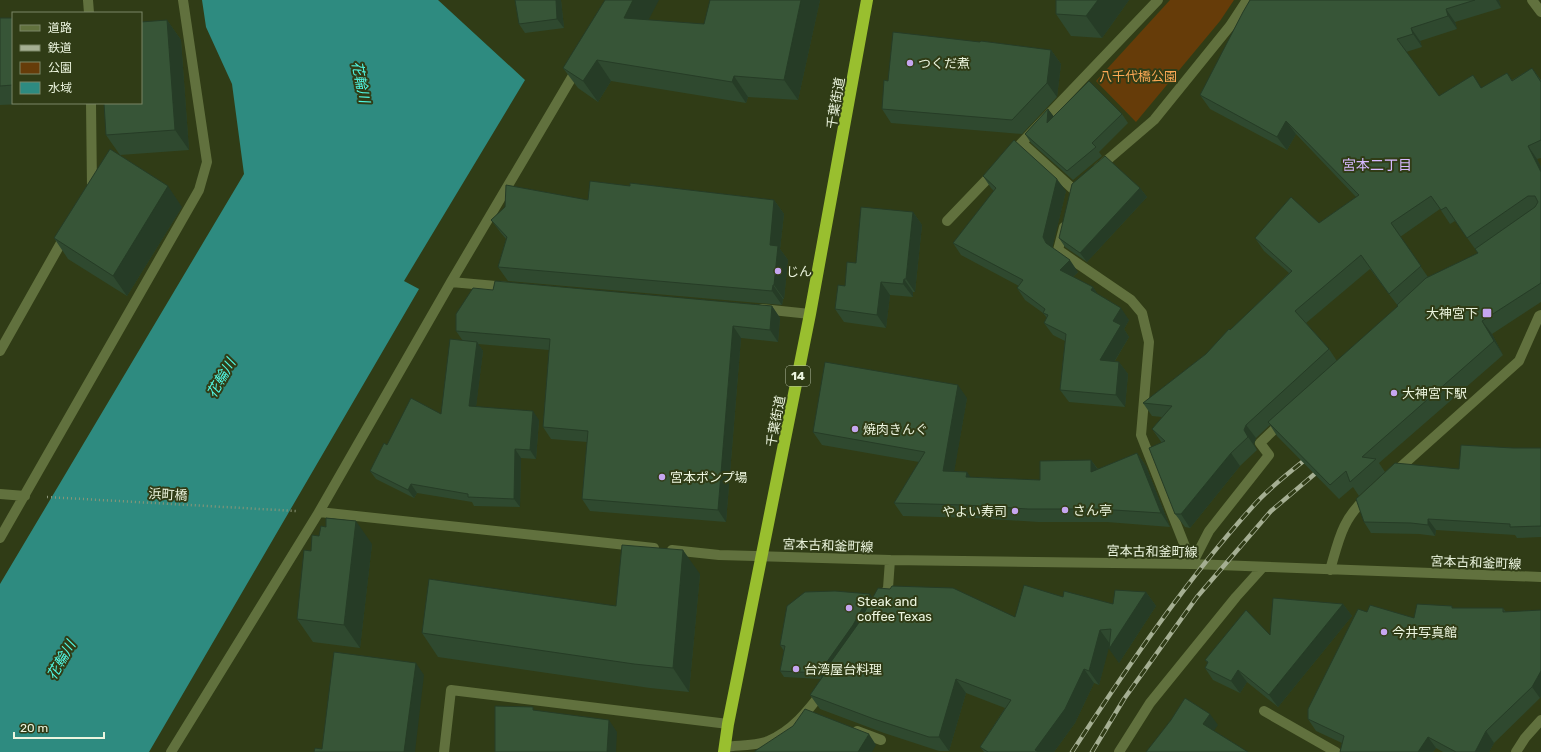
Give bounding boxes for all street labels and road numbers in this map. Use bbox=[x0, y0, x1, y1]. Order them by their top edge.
street label: 千葉街道 bbox=[824, 76, 847, 130]
road number: 14 bbox=[786, 366, 810, 386]
street label: 千葉街道 bbox=[763, 394, 788, 448]
street label: 浜町橋 bbox=[148, 486, 188, 503]
street label: 宮本古和釜町線 bbox=[782, 536, 874, 555]
street label: 宮本古和釜町線 bbox=[1106, 543, 1198, 560]
street label: 宮本古和釜町線 bbox=[1430, 553, 1522, 572]

